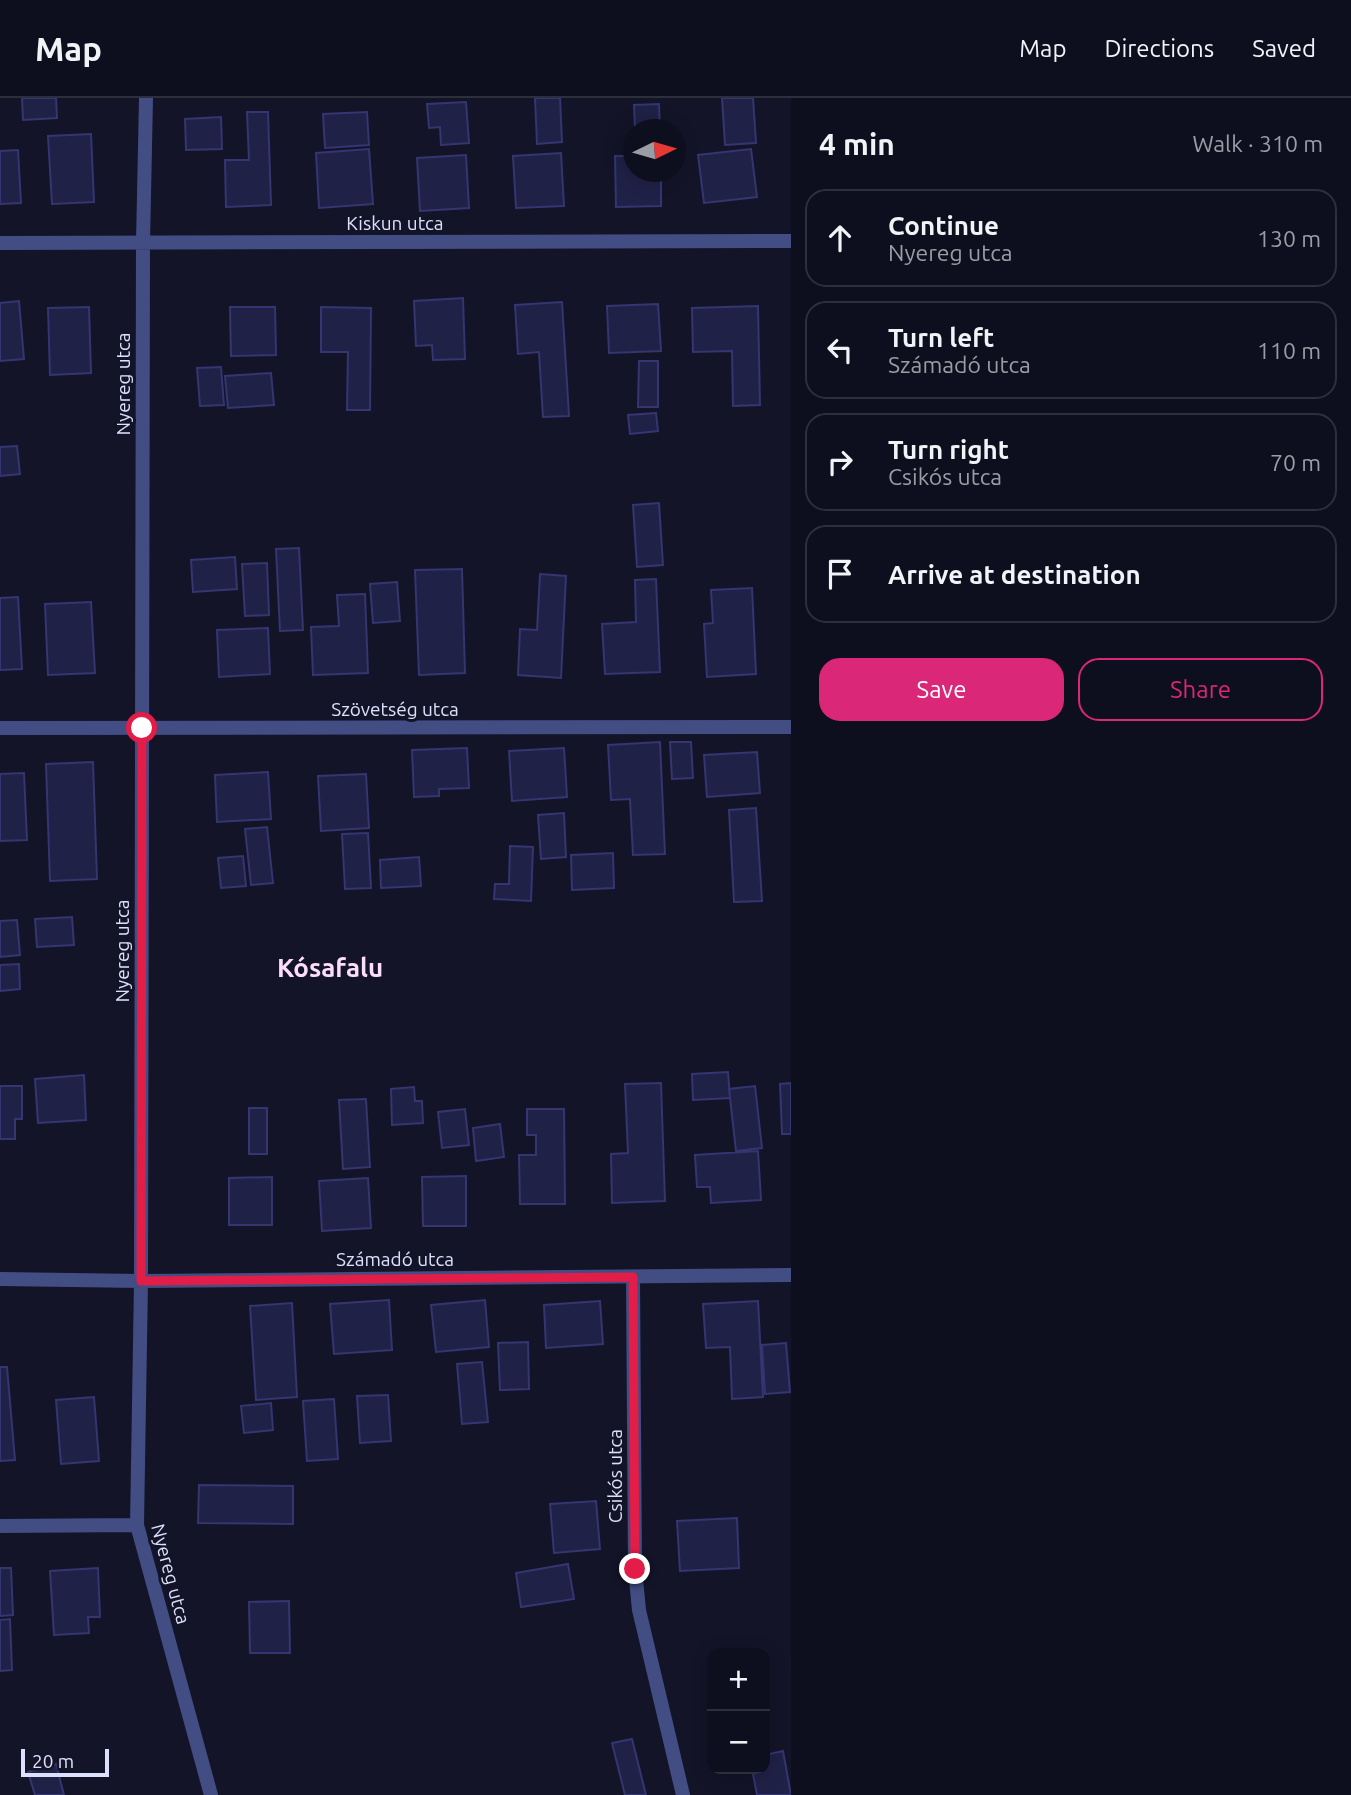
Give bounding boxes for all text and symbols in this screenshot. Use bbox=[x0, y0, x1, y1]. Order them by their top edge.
text: Map bbox=[35, 30, 102, 67]
text: Map bbox=[1019, 35, 1066, 62]
text: Directions bbox=[1104, 35, 1214, 62]
text: Saved bbox=[1252, 35, 1316, 62]
north arrow bbox=[623, 119, 686, 182]
text: 4 min bbox=[819, 127, 895, 161]
text: Walk · 310 m bbox=[1192, 131, 1323, 156]
text: Continue bbox=[888, 211, 999, 240]
street label: Kiskun utca bbox=[346, 212, 444, 234]
icon: ahead bbox=[821, 219, 859, 257]
text: 130 m bbox=[1257, 226, 1321, 251]
text: Nyereg utca bbox=[888, 240, 1013, 265]
text: Turn left bbox=[888, 323, 994, 352]
icon: left bbox=[821, 331, 859, 369]
street label: Nyereg utca bbox=[112, 333, 134, 435]
text: 110 m bbox=[1257, 338, 1321, 363]
text: Számadó utca bbox=[888, 352, 1031, 377]
text: Turn right bbox=[888, 435, 1009, 464]
icon: right bbox=[821, 443, 859, 481]
text: 70 m bbox=[1270, 450, 1321, 475]
text: Csikós utca bbox=[888, 464, 1002, 489]
icon: arrive bbox=[821, 555, 859, 593]
text: Arrive at destination bbox=[888, 560, 1141, 589]
button: Save bbox=[819, 658, 1064, 721]
button: Share bbox=[1078, 658, 1323, 721]
street label: Szövetség utca bbox=[331, 698, 459, 720]
route start bbox=[126, 712, 157, 743]
street label: Nyereg utca bbox=[111, 900, 133, 1002]
district label: Kósafalu bbox=[277, 953, 383, 982]
street label: Számadó utca bbox=[336, 1248, 454, 1270]
street label: Csikós utca bbox=[604, 1429, 626, 1523]
street label: Nyereg utca bbox=[147, 1521, 195, 1627]
route end bbox=[619, 1553, 650, 1584]
map controls bbox=[707, 1648, 770, 1774]
button: + bbox=[707, 1648, 770, 1711]
button: − bbox=[707, 1711, 770, 1774]
scale bar bbox=[21, 1746, 108, 1778]
text: 20 m bbox=[32, 1750, 74, 1772]

